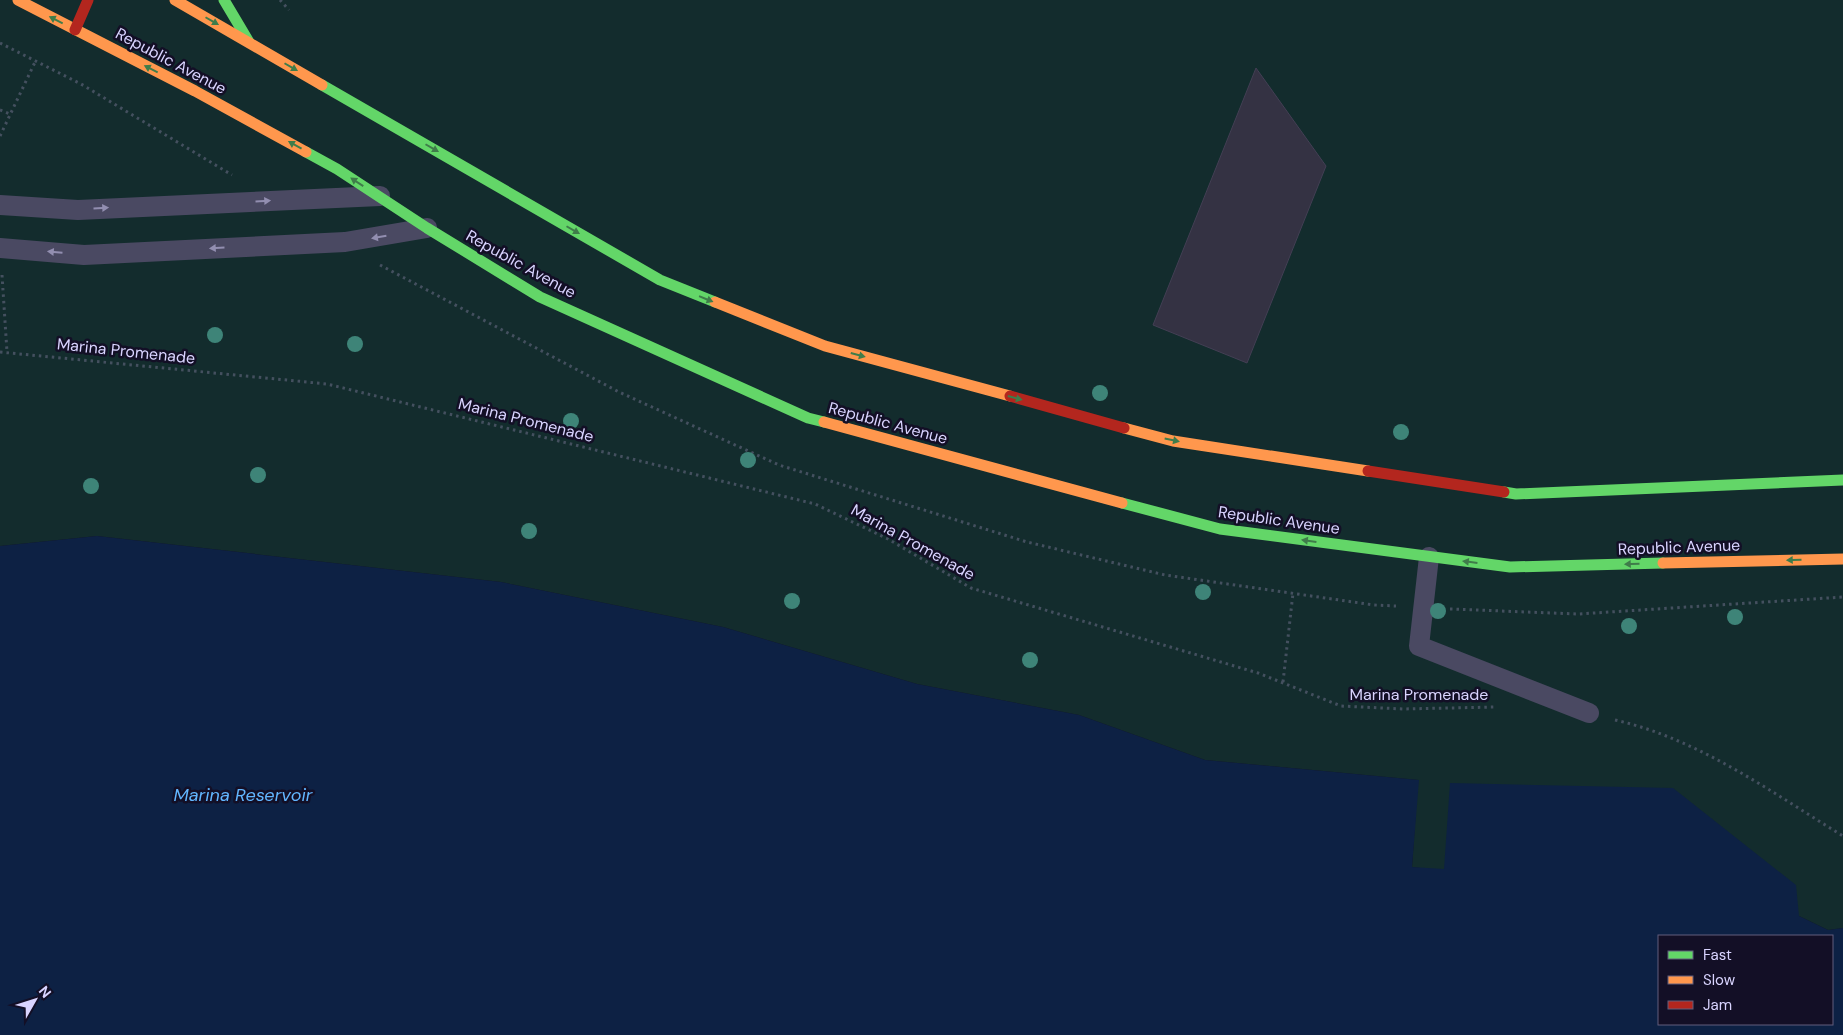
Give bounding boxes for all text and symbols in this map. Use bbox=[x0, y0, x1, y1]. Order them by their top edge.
one-way arrow bbox=[48, 16, 63, 24]
one-way arrow bbox=[205, 17, 219, 26]
street label: Republic Avenue bbox=[112, 23, 230, 99]
one-way arrow bbox=[284, 63, 299, 71]
one-way arrow bbox=[144, 65, 158, 73]
one-way arrow bbox=[288, 141, 301, 150]
one-way arrow bbox=[425, 144, 439, 153]
one-way arrow bbox=[351, 177, 364, 186]
one-way arrow bbox=[256, 197, 272, 205]
one-way arrow bbox=[93, 204, 109, 212]
street label: Republic Avenue bbox=[462, 225, 580, 303]
one-way arrow bbox=[566, 225, 579, 234]
one-way arrow bbox=[370, 233, 386, 241]
one-way arrow bbox=[209, 245, 225, 253]
one-way arrow bbox=[46, 248, 62, 256]
one-way arrow bbox=[699, 295, 713, 303]
street label: Marina Promenade bbox=[56, 333, 196, 369]
one-way arrow bbox=[850, 351, 865, 359]
street label: Marina Promenade bbox=[456, 393, 596, 447]
one-way arrow bbox=[1007, 394, 1022, 402]
street label: Republic Avenue bbox=[826, 397, 950, 449]
one-way arrow bbox=[1164, 436, 1179, 444]
street label: Marina Promenade bbox=[847, 499, 979, 585]
street label: Republic Avenue bbox=[1217, 501, 1341, 539]
street label: Republic Avenue bbox=[1617, 534, 1741, 560]
one-way arrow bbox=[1300, 537, 1316, 545]
one-way arrow bbox=[1786, 556, 1802, 564]
one-way arrow bbox=[1461, 558, 1477, 566]
one-way arrow bbox=[1624, 560, 1640, 568]
street label: Marina Promenade bbox=[1350, 684, 1488, 705]
water label: Marina Reservoir bbox=[174, 783, 314, 807]
legend bbox=[1658, 935, 1833, 1025]
text: Fast bbox=[1703, 945, 1732, 965]
text: Slow bbox=[1703, 970, 1736, 990]
north arrow bbox=[10, 975, 60, 1025]
text: N bbox=[35, 982, 55, 1001]
text: Jam bbox=[1703, 995, 1732, 1015]

